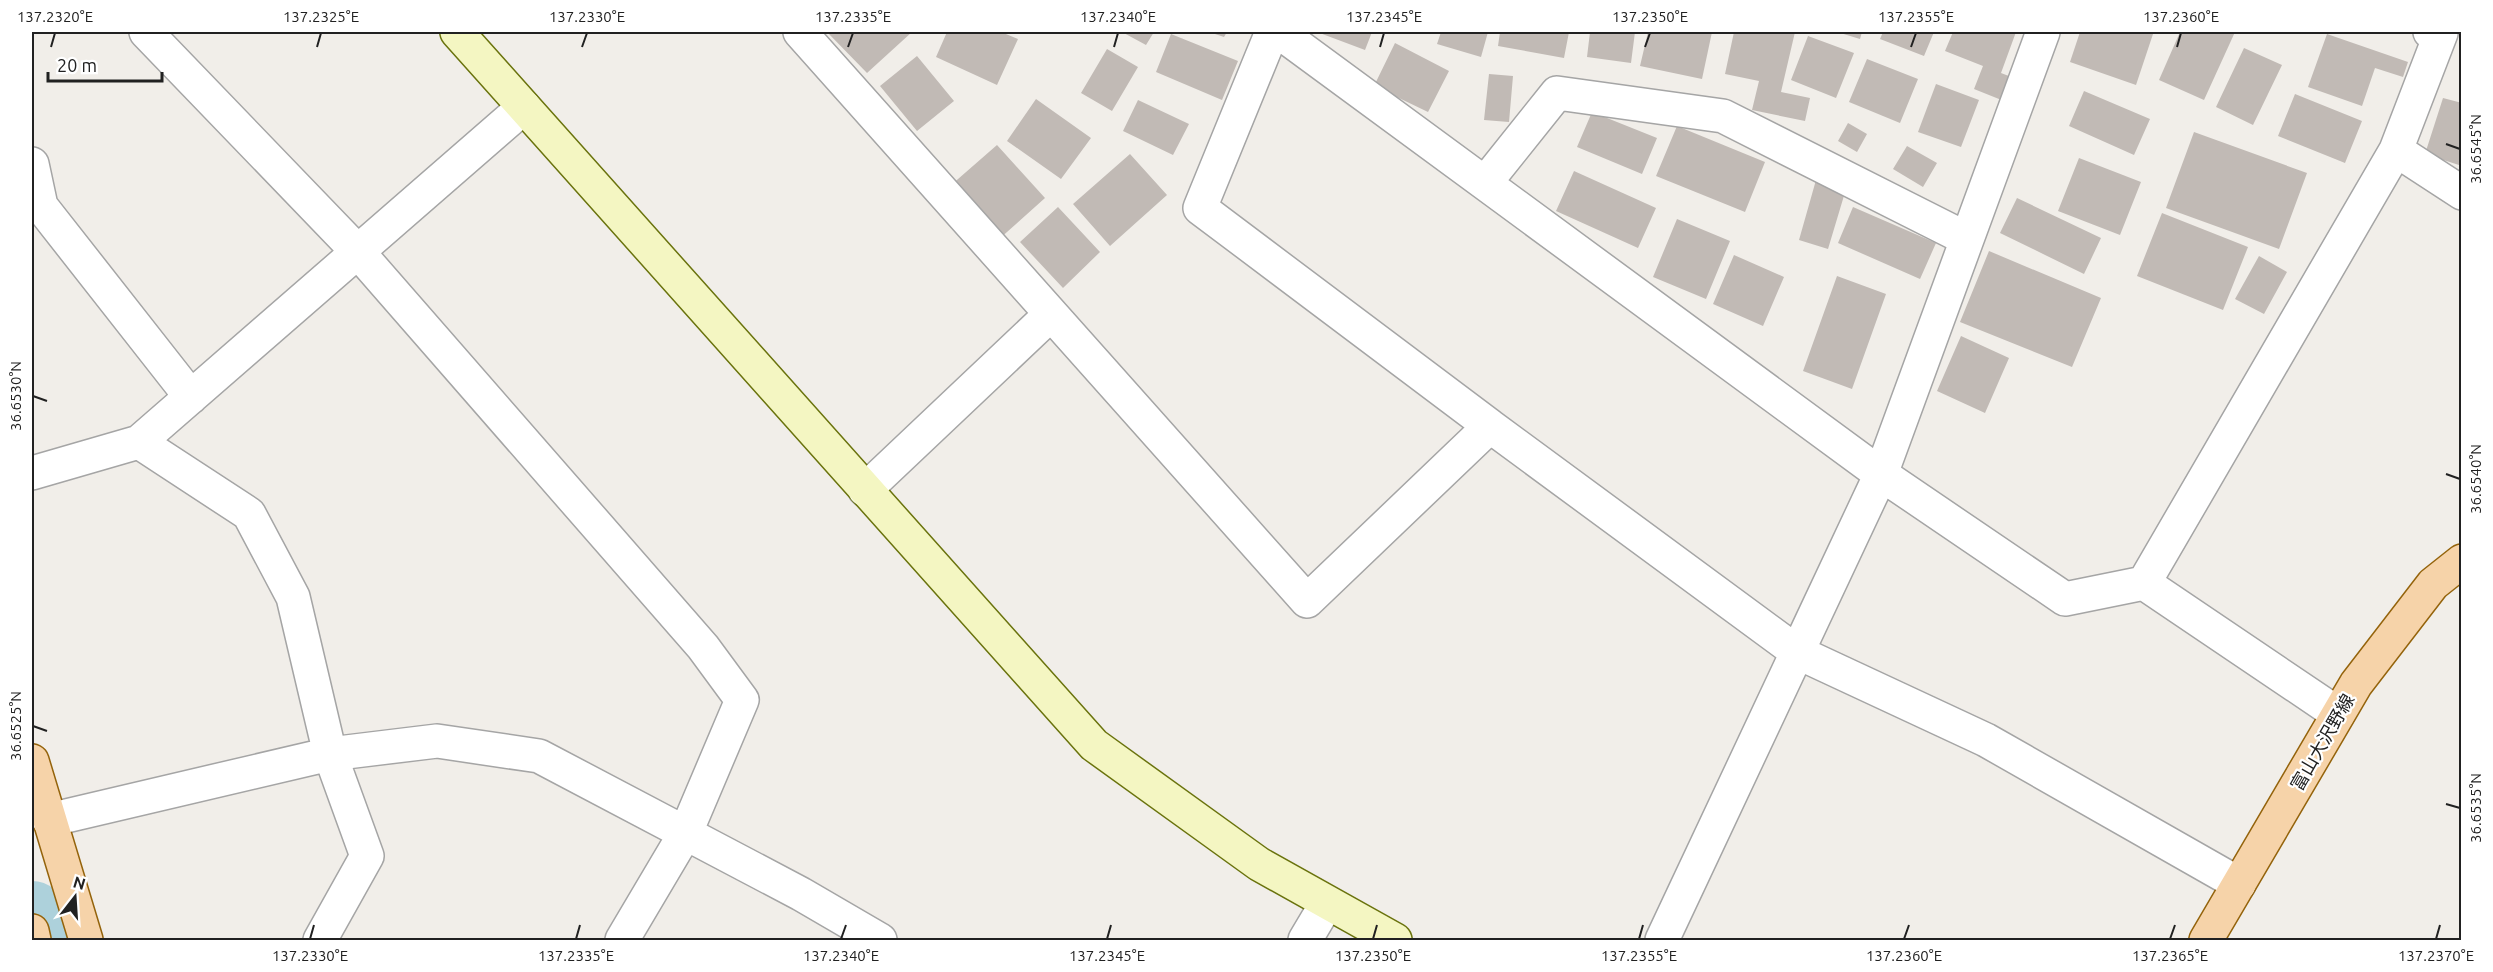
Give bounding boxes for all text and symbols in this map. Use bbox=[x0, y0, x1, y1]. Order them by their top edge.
text: 137.2320°E bbox=[17, 8, 93, 25]
text: 137.2325°E bbox=[283, 8, 359, 25]
text: 137.2330°E bbox=[549, 8, 625, 25]
text: 137.2335°E bbox=[815, 8, 891, 25]
text: 137.2340°E bbox=[1080, 8, 1156, 25]
text: 137.2345°E bbox=[1346, 8, 1422, 25]
text: 137.2350°E bbox=[1612, 8, 1688, 25]
text: 137.2355°E bbox=[1878, 8, 1954, 25]
text: 137.2360°E bbox=[2143, 8, 2219, 25]
scale bar bbox=[48, 45, 162, 83]
text: 20 m bbox=[57, 55, 97, 75]
text: 36.6545°N bbox=[2467, 114, 2484, 184]
text: 36.6530°N bbox=[7, 361, 24, 431]
text: 36.6540°N bbox=[2467, 444, 2484, 514]
street label: 富山大沢野線 bbox=[2286, 690, 2358, 794]
text: 36.6525°N bbox=[7, 691, 24, 761]
text: 36.6535°N bbox=[2467, 773, 2484, 843]
north arrow bbox=[45, 867, 105, 927]
text: N bbox=[71, 872, 88, 893]
text: 137.2330°E bbox=[272, 947, 348, 964]
text: 137.2335°E bbox=[538, 947, 614, 964]
text: 137.2340°E bbox=[803, 947, 879, 964]
text: 137.2345°E bbox=[1069, 947, 1145, 964]
text: 137.2350°E bbox=[1335, 947, 1411, 964]
text: 137.2355°E bbox=[1601, 947, 1677, 964]
text: 137.2360°E bbox=[1866, 947, 1942, 964]
text: 137.2365°E bbox=[2132, 947, 2208, 964]
text: 137.2370°E bbox=[2398, 947, 2474, 964]

